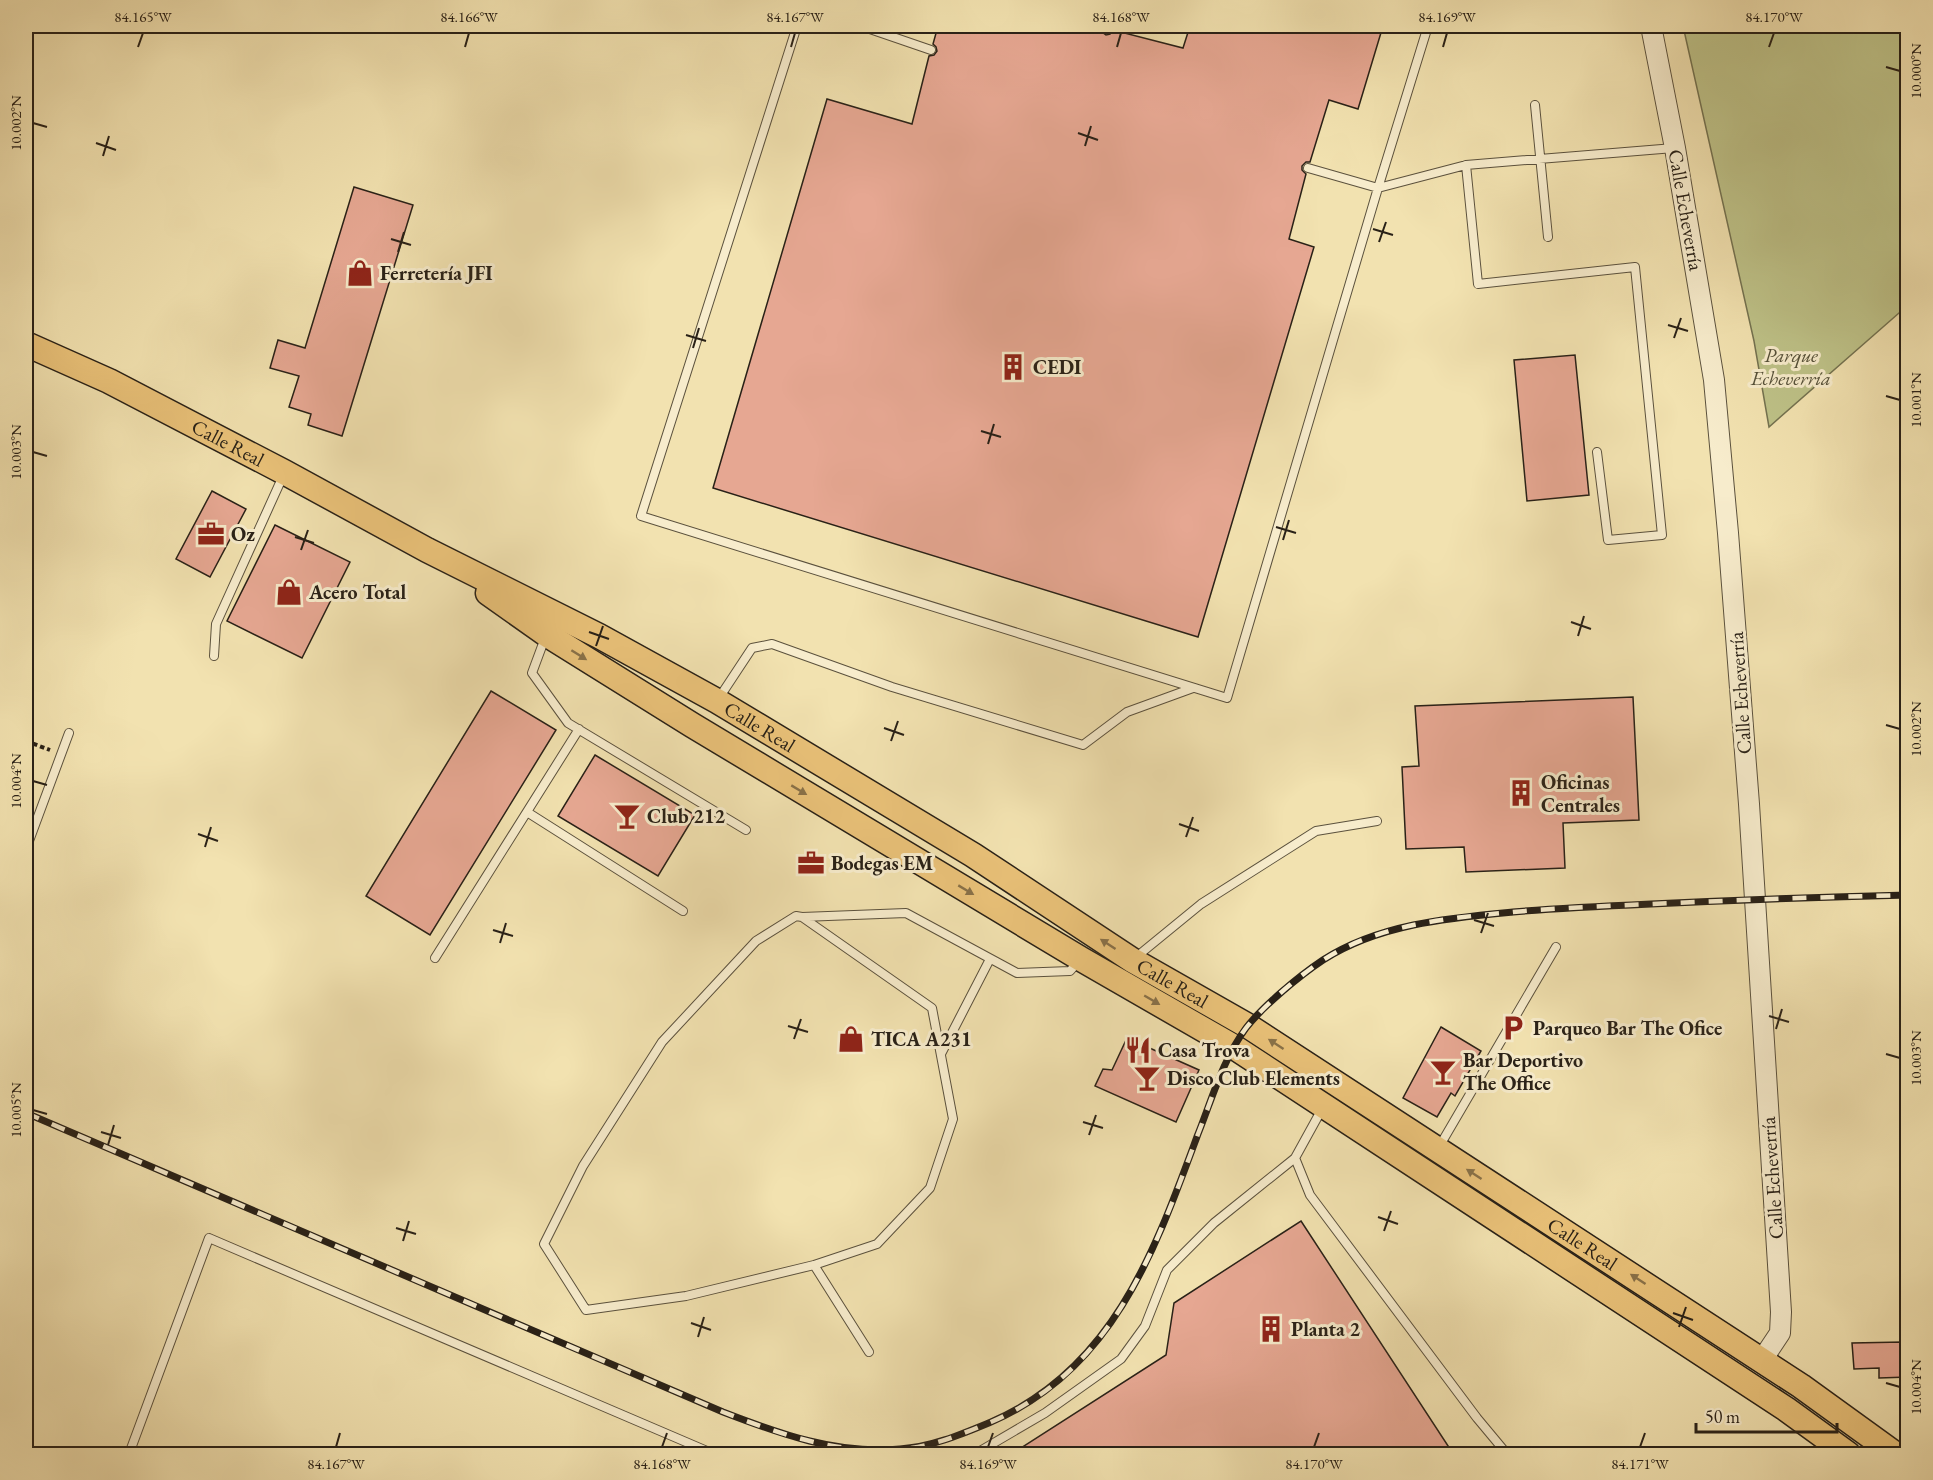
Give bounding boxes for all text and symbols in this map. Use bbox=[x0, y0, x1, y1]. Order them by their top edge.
text: 84.165°W bbox=[114, 7, 172, 26]
text: 84.166°W bbox=[440, 7, 498, 26]
text: 84.167°W bbox=[766, 7, 824, 26]
text: 84.168°W bbox=[1092, 7, 1150, 26]
text: 84.169°W bbox=[1418, 7, 1476, 26]
text: 84.170°W bbox=[1745, 7, 1803, 26]
text: 10.000°N bbox=[1906, 43, 1925, 99]
text: 10.002°N bbox=[6, 95, 25, 151]
street label: Calle Echeverría bbox=[1663, 147, 1709, 273]
shop icon: Ferretería JFI bbox=[345, 258, 375, 288]
place label: Ferretería JFI bbox=[380, 260, 492, 286]
park label: Parque Echeverría bbox=[1750, 342, 1831, 391]
building icon: CEDI bbox=[998, 352, 1028, 382]
place label: CEDI bbox=[1033, 354, 1081, 380]
text: 10.001°N bbox=[1906, 372, 1925, 428]
street label: Calle Real bbox=[187, 413, 269, 473]
text: 10.003°N bbox=[6, 424, 25, 480]
office icon: Oz bbox=[196, 519, 226, 549]
place label: Oz bbox=[231, 521, 255, 547]
shop icon: Acero Total bbox=[274, 577, 304, 607]
place label: Acero Total bbox=[308, 579, 407, 605]
street label: Calle Echeverría bbox=[1723, 631, 1757, 755]
one-way arrow bbox=[571, 649, 587, 660]
street label: Calle Real bbox=[719, 695, 800, 758]
text: 10.002°N bbox=[1906, 701, 1925, 757]
text: 10.004°N bbox=[6, 753, 25, 809]
place label: Oficinas Centrales bbox=[1541, 769, 1620, 818]
building icon: Oficinas Centrales bbox=[1506, 778, 1536, 808]
one-way arrow bbox=[791, 784, 807, 795]
bar icon: Club 212 bbox=[612, 801, 642, 831]
place label: Club 212 bbox=[647, 803, 725, 829]
office icon: Bodegas EM bbox=[796, 848, 826, 878]
place label: Bodegas EM bbox=[831, 850, 933, 876]
one-way arrow bbox=[958, 885, 974, 896]
one-way arrow bbox=[1100, 939, 1117, 950]
street label: Calle Real bbox=[1132, 952, 1213, 1014]
one-way arrow bbox=[1144, 995, 1161, 1005]
parking icon: Parqueo Bar The Ofice bbox=[1498, 1013, 1528, 1043]
place label: Parqueo Bar The Ofice bbox=[1533, 1015, 1722, 1041]
shop icon: TICA A231 bbox=[836, 1024, 866, 1054]
place label: TICA A231 bbox=[871, 1026, 971, 1052]
text: 10.003°N bbox=[1906, 1030, 1925, 1086]
restaurant icon: Casa Trova bbox=[1123, 1035, 1153, 1065]
place label: Casa Trova bbox=[1158, 1037, 1250, 1063]
one-way arrow bbox=[1268, 1039, 1284, 1050]
place label: Bar Deportivo The Office bbox=[1463, 1047, 1583, 1096]
bar icon: Bar Deportivo The Office bbox=[1428, 1057, 1458, 1087]
bar icon: Disco Club Elements bbox=[1132, 1063, 1162, 1093]
place label: Disco Club Elements bbox=[1167, 1065, 1340, 1091]
text: 10.005°N bbox=[6, 1082, 25, 1138]
street label: Calle Echeverría bbox=[1755, 1116, 1789, 1240]
one-way arrow bbox=[1467, 1168, 1483, 1180]
street label: Calle Real bbox=[1543, 1211, 1623, 1276]
one-way arrow bbox=[1630, 1274, 1647, 1285]
building icon: Planta 2 bbox=[1256, 1314, 1286, 1344]
place label: Planta 2 bbox=[1291, 1316, 1361, 1342]
text: 10.004°N bbox=[1906, 1359, 1925, 1415]
scale bar bbox=[1696, 1396, 1837, 1434]
text: 50 m bbox=[1705, 1405, 1740, 1428]
text: 84.167°W bbox=[307, 1454, 365, 1473]
text: 84.168°W bbox=[633, 1454, 691, 1473]
text: 84.169°W bbox=[959, 1454, 1017, 1473]
text: 84.170°W bbox=[1285, 1454, 1343, 1473]
text: 84.171°W bbox=[1611, 1454, 1669, 1473]

